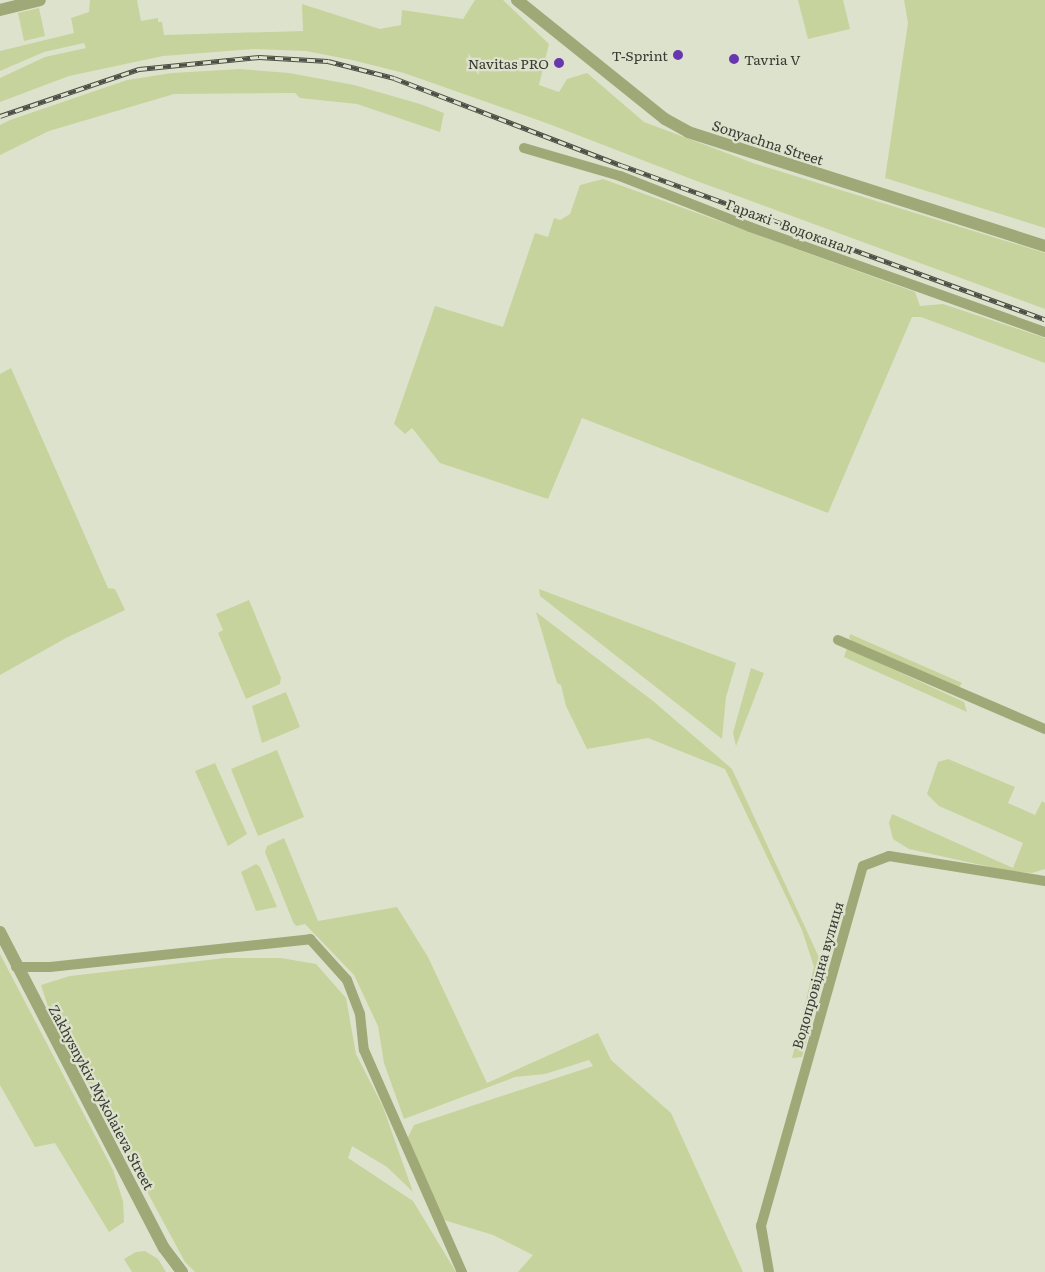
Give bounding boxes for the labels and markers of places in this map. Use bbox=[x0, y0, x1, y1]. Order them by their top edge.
place label: T-Sprint bbox=[611, 47, 668, 63]
marker: T-Sprint bbox=[672, 49, 684, 61]
place label: Tavria V bbox=[744, 51, 801, 67]
marker: Tavria V bbox=[728, 53, 740, 65]
place label: Navitas PRO bbox=[468, 55, 549, 71]
marker: Navitas PRO bbox=[553, 57, 565, 69]

